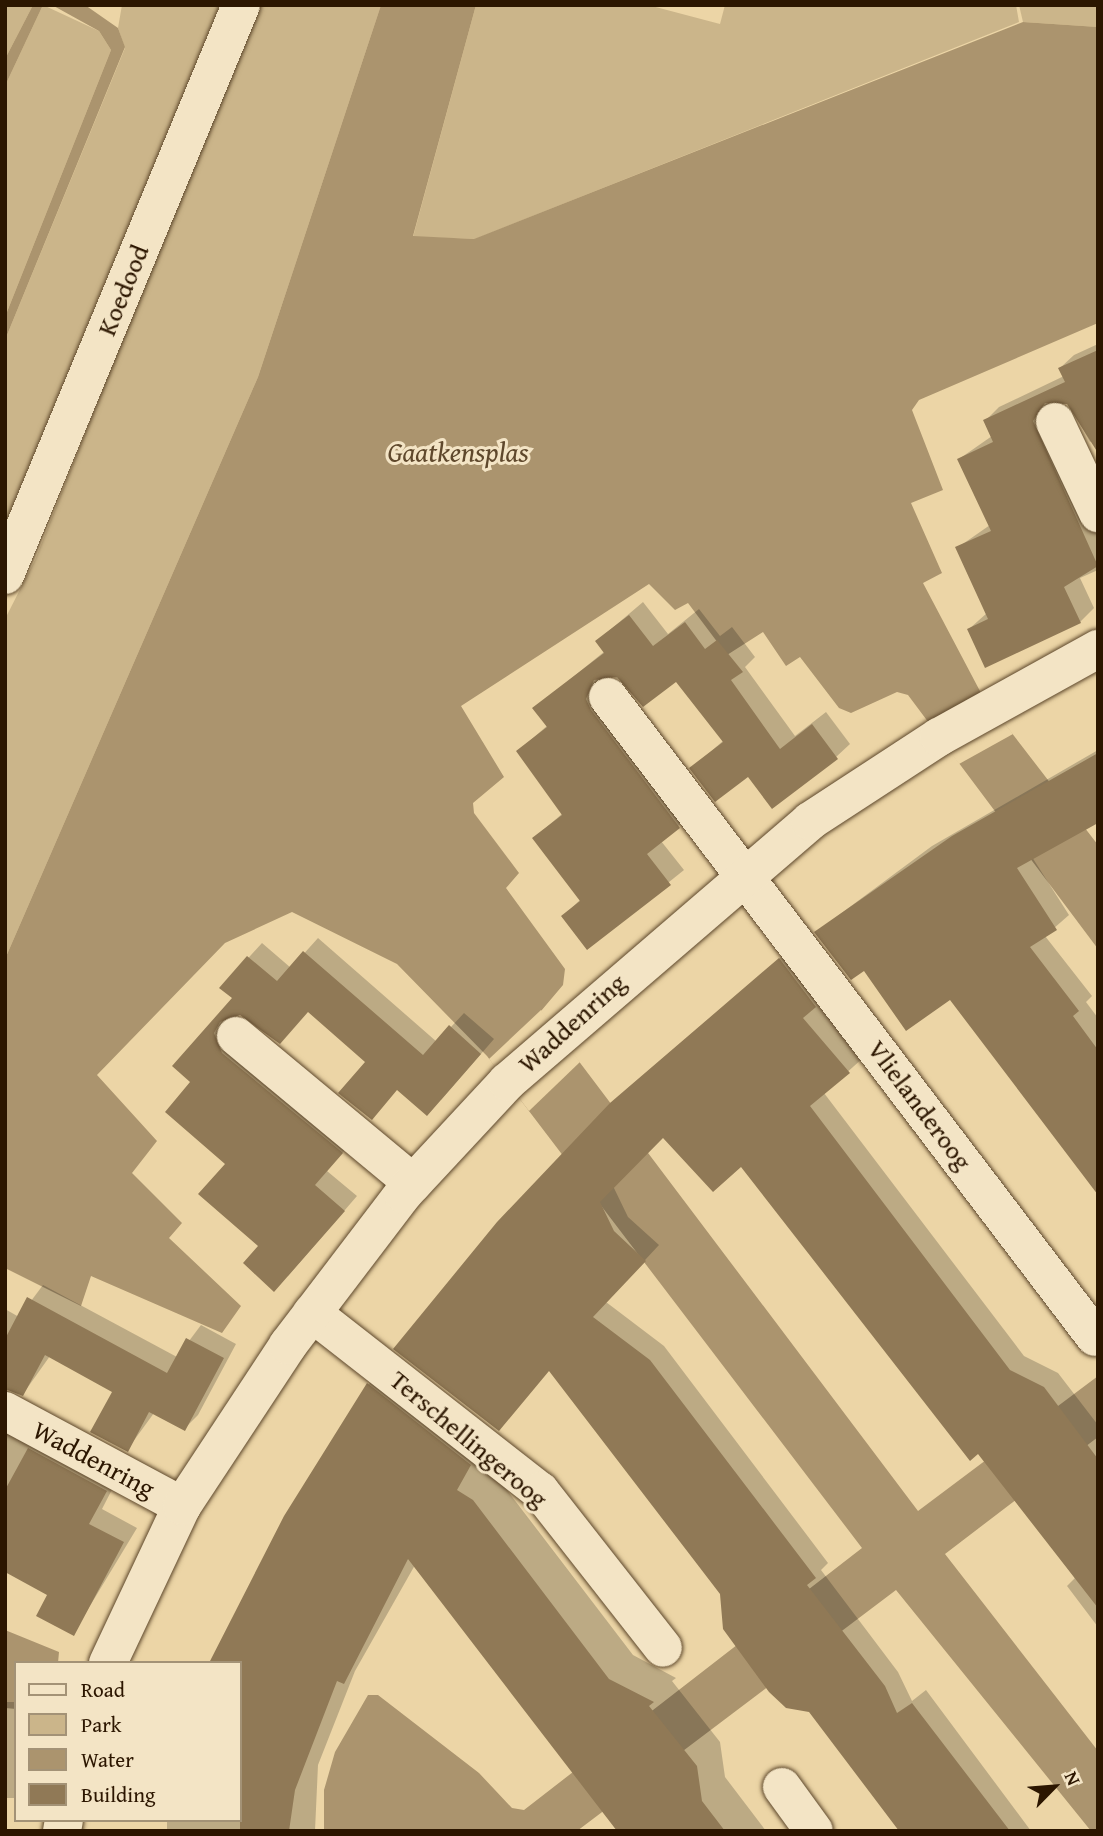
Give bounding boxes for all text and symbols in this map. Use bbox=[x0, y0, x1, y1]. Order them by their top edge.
street label: Koedood bbox=[91, 240, 155, 340]
water label: Gaatkensplas bbox=[388, 435, 528, 469]
street label: Waddenring bbox=[512, 967, 632, 1079]
street label: Vlielanderoog bbox=[861, 1034, 979, 1176]
street label: Terschellingeroog bbox=[384, 1364, 554, 1514]
street label: Waddenring bbox=[28, 1414, 160, 1504]
legend bbox=[14, 1661, 242, 1822]
text: Road bbox=[81, 1674, 125, 1705]
text: Park bbox=[81, 1709, 122, 1740]
text: Water bbox=[81, 1744, 134, 1775]
north arrow bbox=[1019, 1752, 1089, 1822]
text: N bbox=[1058, 1766, 1088, 1790]
text: Building bbox=[81, 1779, 155, 1810]

